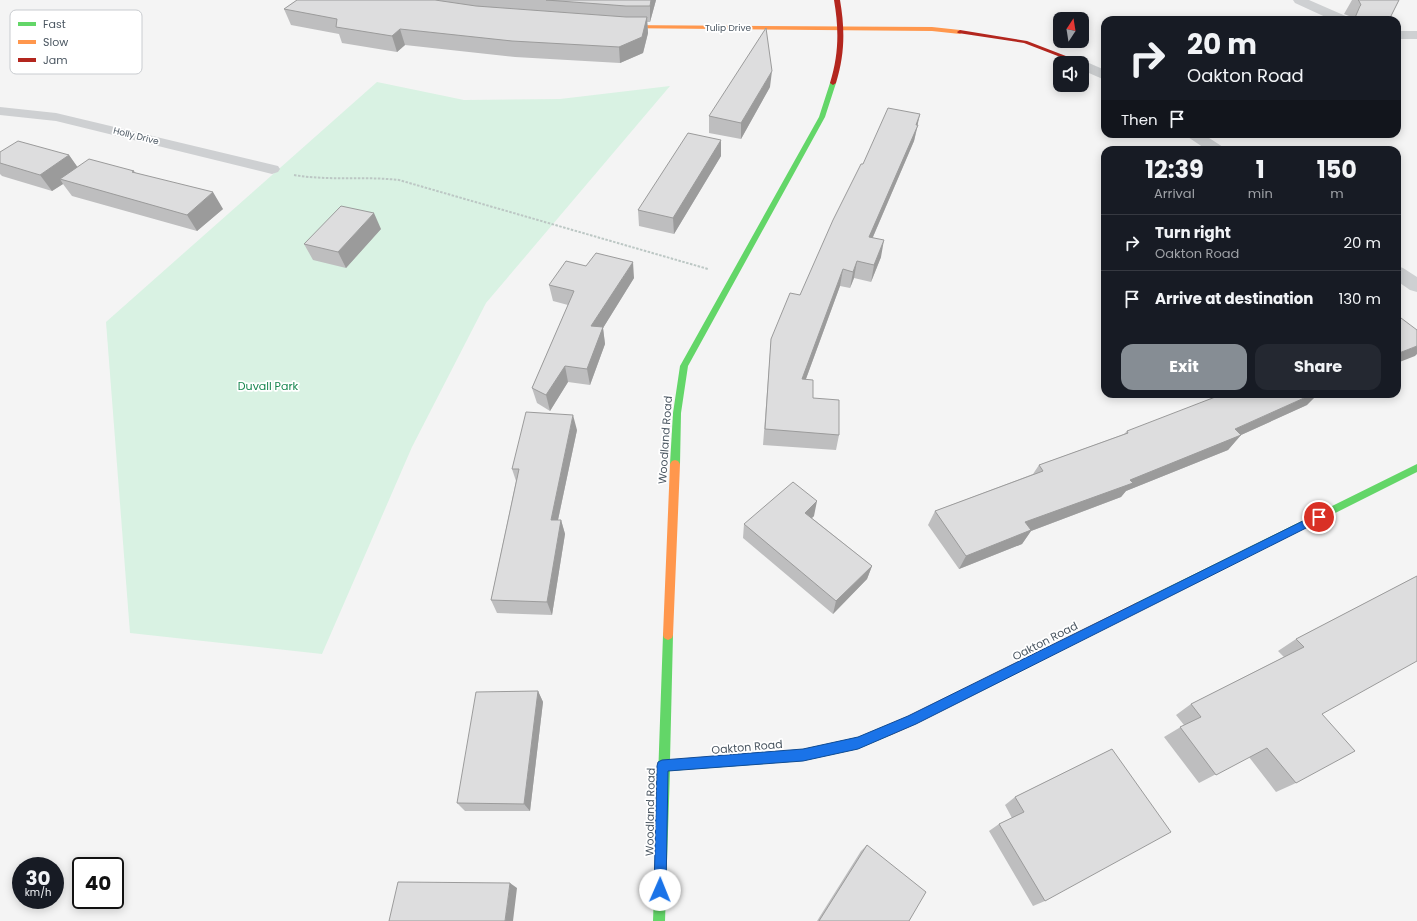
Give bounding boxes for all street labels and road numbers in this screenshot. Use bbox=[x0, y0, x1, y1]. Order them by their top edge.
street label: Tulip Drive bbox=[705, 22, 751, 34]
street label: Holly Drive bbox=[112, 125, 160, 148]
street label: Woodland Road bbox=[654, 395, 676, 485]
street label: Oakton Road bbox=[1010, 618, 1080, 664]
street label: Oakton Road bbox=[711, 736, 783, 758]
street label: Woodland Road bbox=[641, 768, 659, 856]

